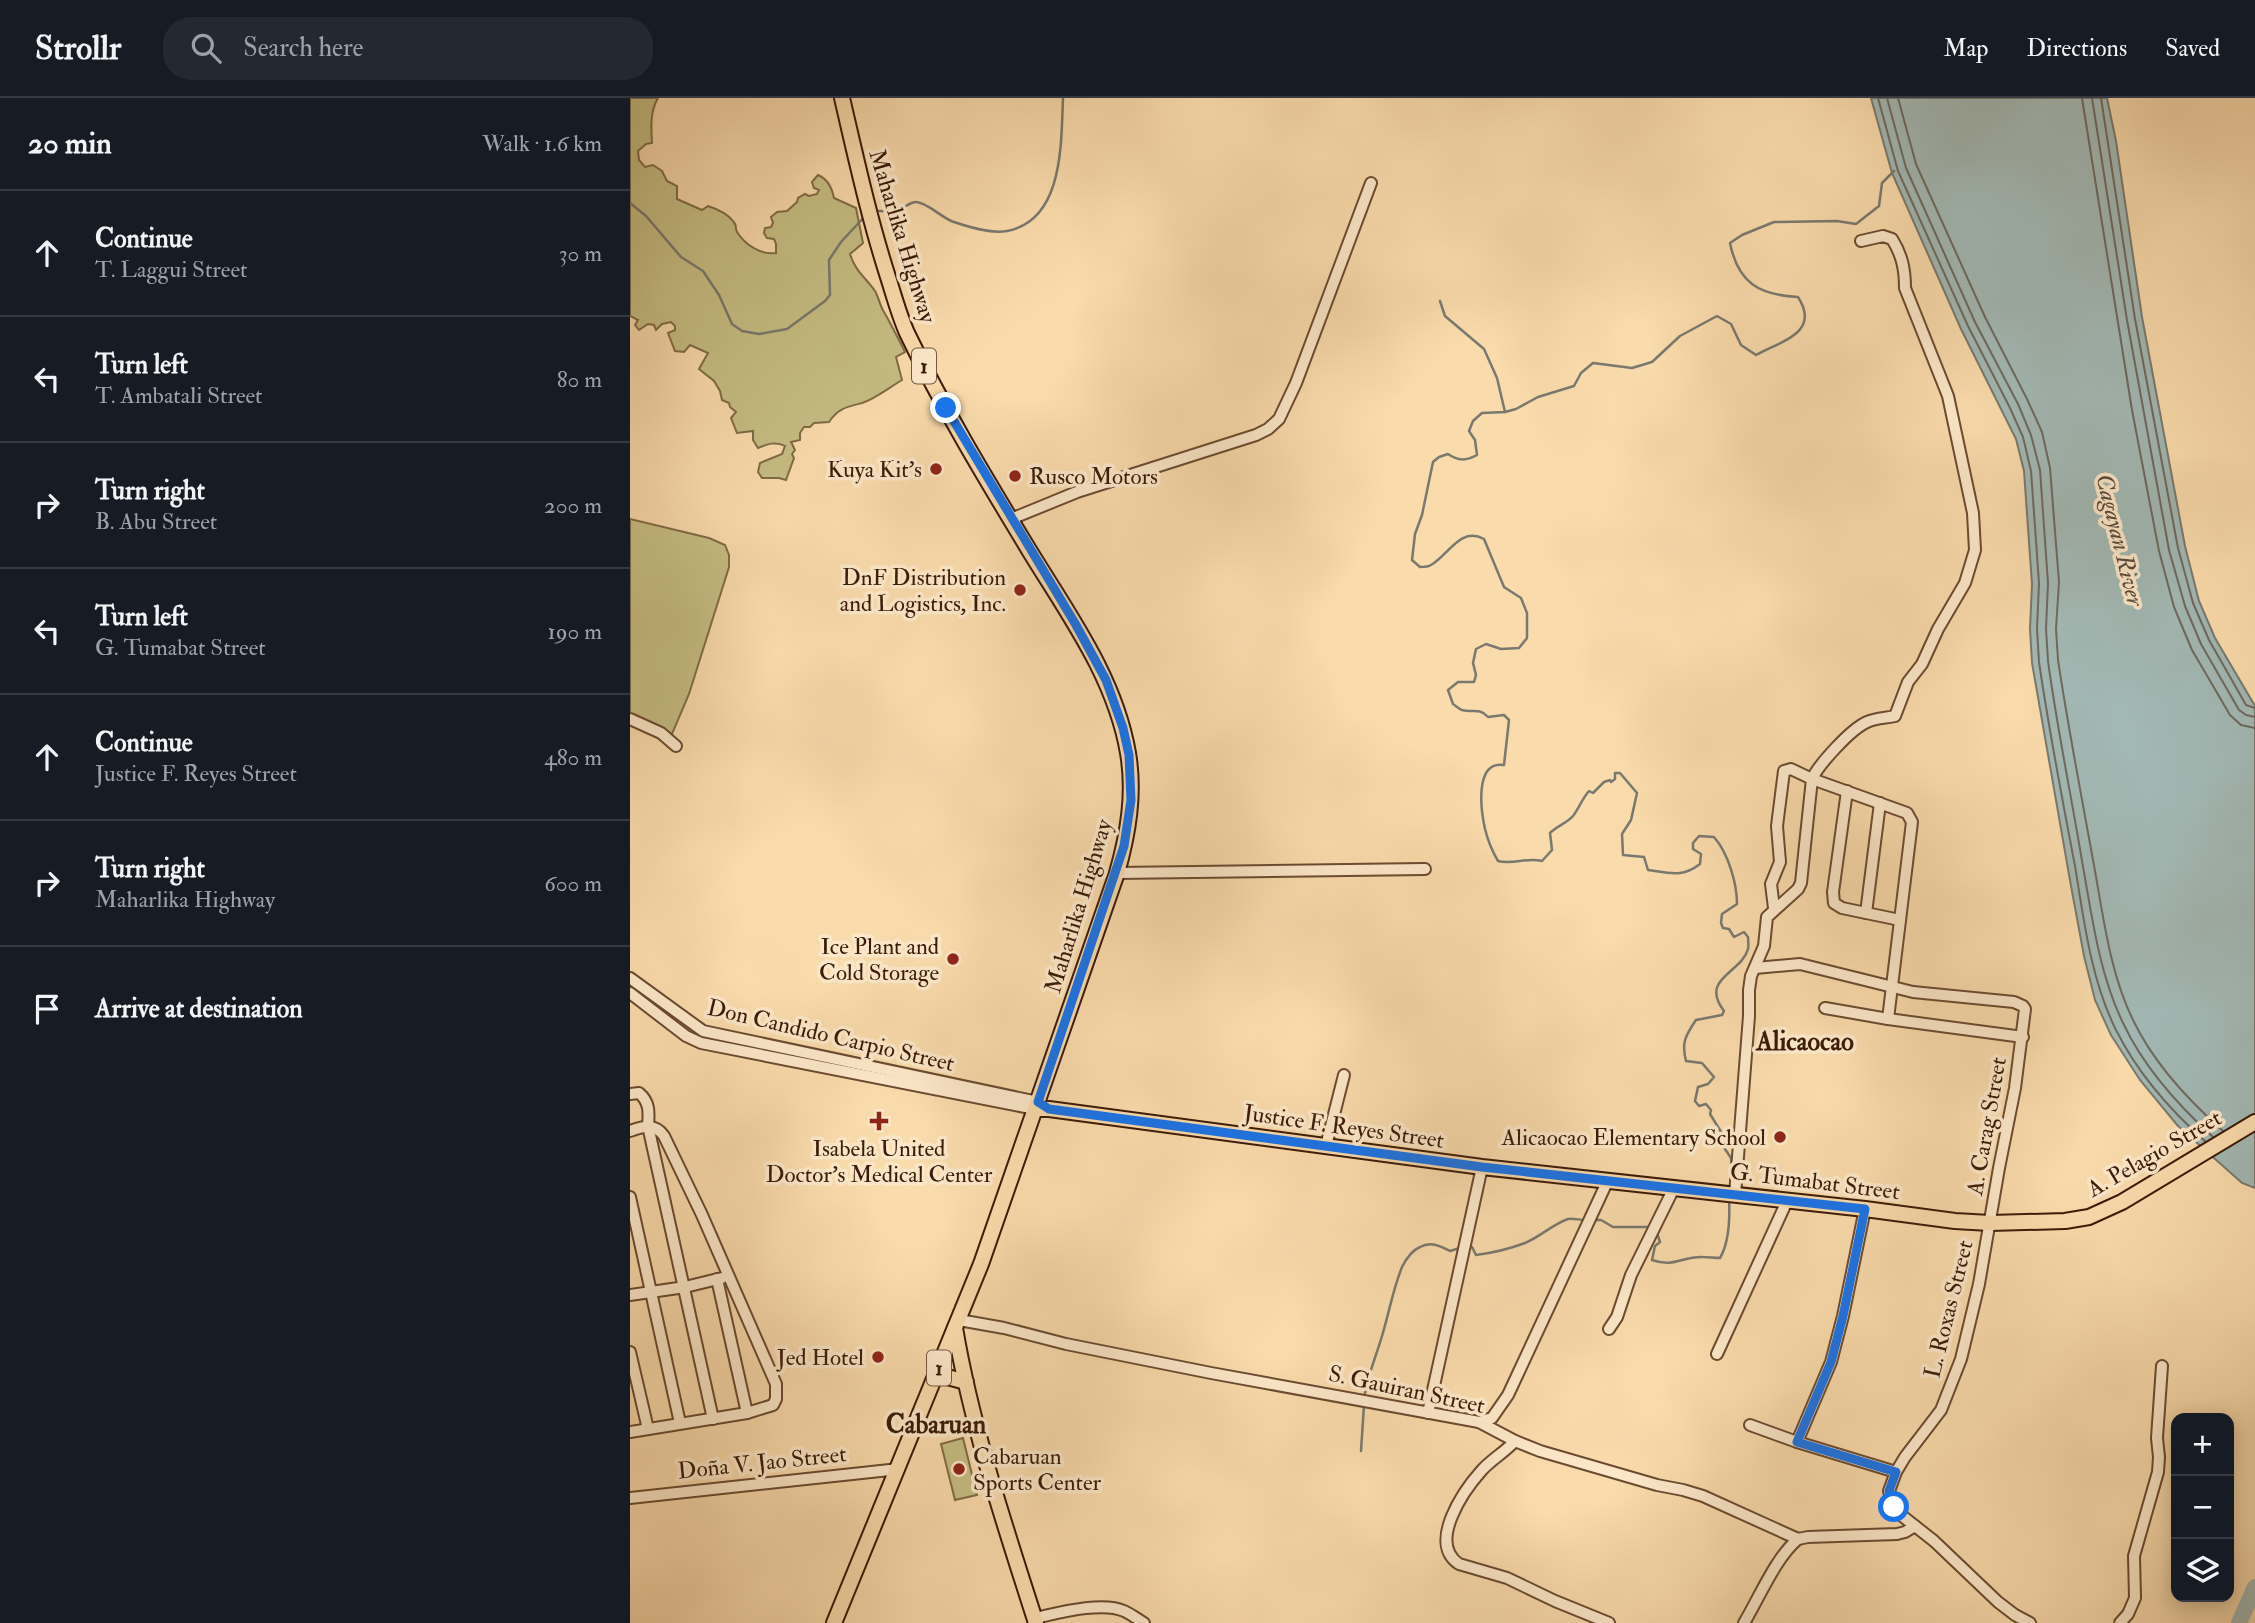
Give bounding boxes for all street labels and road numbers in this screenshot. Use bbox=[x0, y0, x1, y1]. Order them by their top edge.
street label: Maharlika Highway bbox=[862, 146, 943, 327]
road number: 1 bbox=[912, 348, 936, 384]
street label: Maharlika Highway bbox=[1038, 815, 1119, 997]
street label: Don Candido Carpio Street bbox=[704, 993, 957, 1079]
street label: A. Carag Street bbox=[1960, 1055, 2013, 1198]
street label: Justice F. Reyes Street bbox=[1241, 1098, 1446, 1155]
street label: A. Pelagio Street bbox=[2081, 1103, 2227, 1204]
street label: G. Tumabat Street bbox=[1728, 1157, 1901, 1206]
street label: L. Roxas Street bbox=[1917, 1237, 1980, 1381]
road number: 1 bbox=[927, 1350, 951, 1386]
street label: S. Gauiran Street bbox=[1326, 1359, 1488, 1420]
street label: Doña V. Jao Street bbox=[676, 1439, 848, 1486]

